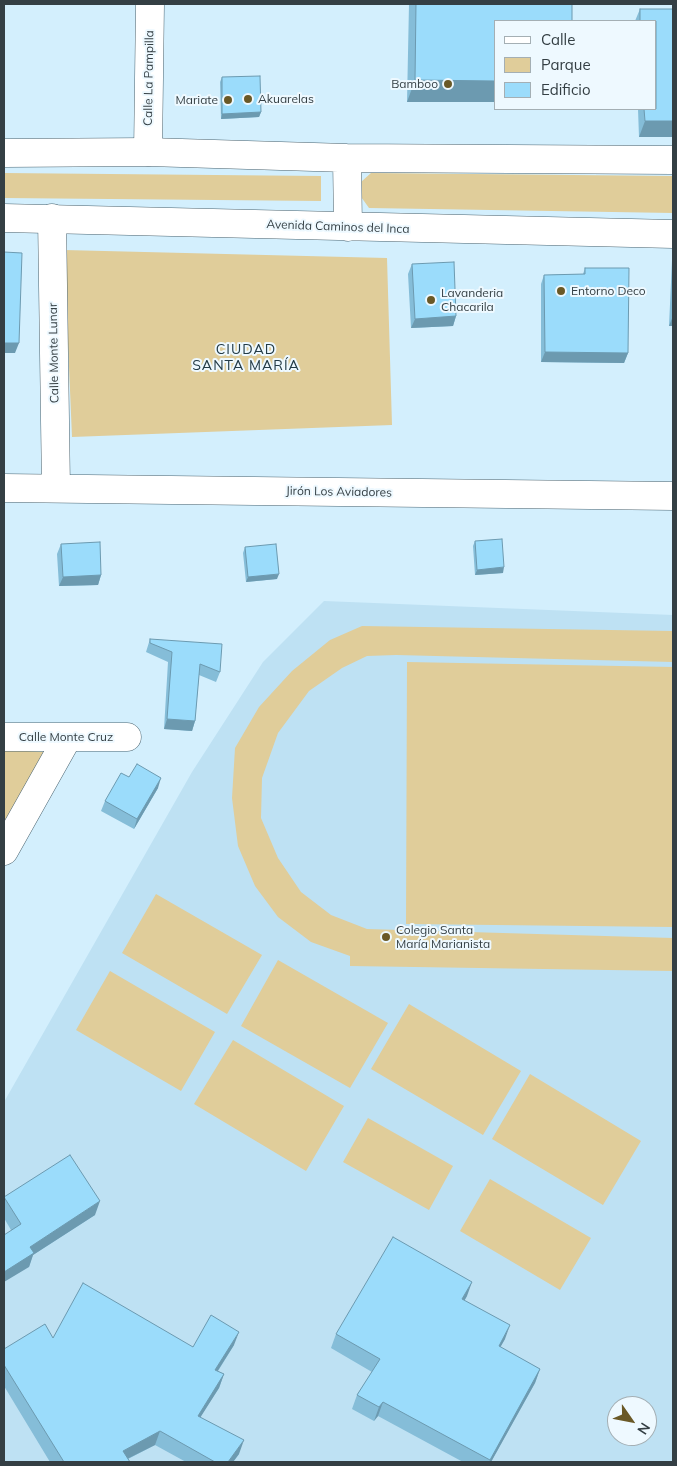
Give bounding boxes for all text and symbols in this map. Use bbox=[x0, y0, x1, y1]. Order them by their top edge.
legend bbox=[494, 20, 657, 110]
street label: Calle La Pampilla bbox=[141, 30, 157, 126]
text: Calle bbox=[541, 30, 575, 49]
text: Parque bbox=[541, 55, 591, 74]
place label: Bamboo bbox=[391, 77, 438, 91]
marker: Bamboo bbox=[442, 78, 454, 90]
text: Edificio bbox=[541, 80, 591, 99]
place label: Akuarelas bbox=[258, 92, 314, 106]
place label: Mariate bbox=[175, 93, 218, 107]
marker: Akuarelas bbox=[242, 93, 254, 105]
marker: Mariate bbox=[222, 94, 234, 106]
street label: Avenida Caminos del Inca bbox=[266, 217, 410, 237]
place label: Entorno Deco bbox=[571, 284, 646, 298]
marker: Entorno Deco bbox=[555, 285, 567, 297]
place label: Lavanderia Chacarila bbox=[441, 286, 503, 314]
marker: Lavanderia Chacarila bbox=[425, 294, 437, 306]
street label: Calle Monte Lunar bbox=[46, 303, 62, 403]
district label: CIUDAD SANTA MARÍA bbox=[191, 342, 301, 374]
street label: Jirón Los Aviadores bbox=[286, 484, 392, 500]
street label: Calle Monte Cruz bbox=[19, 730, 113, 744]
place label: Colegio Santa María Marianista bbox=[396, 923, 490, 951]
marker: Colegio Santa María Marianista bbox=[380, 931, 392, 943]
north arrow bbox=[607, 1396, 657, 1446]
text: N bbox=[633, 1419, 654, 1438]

